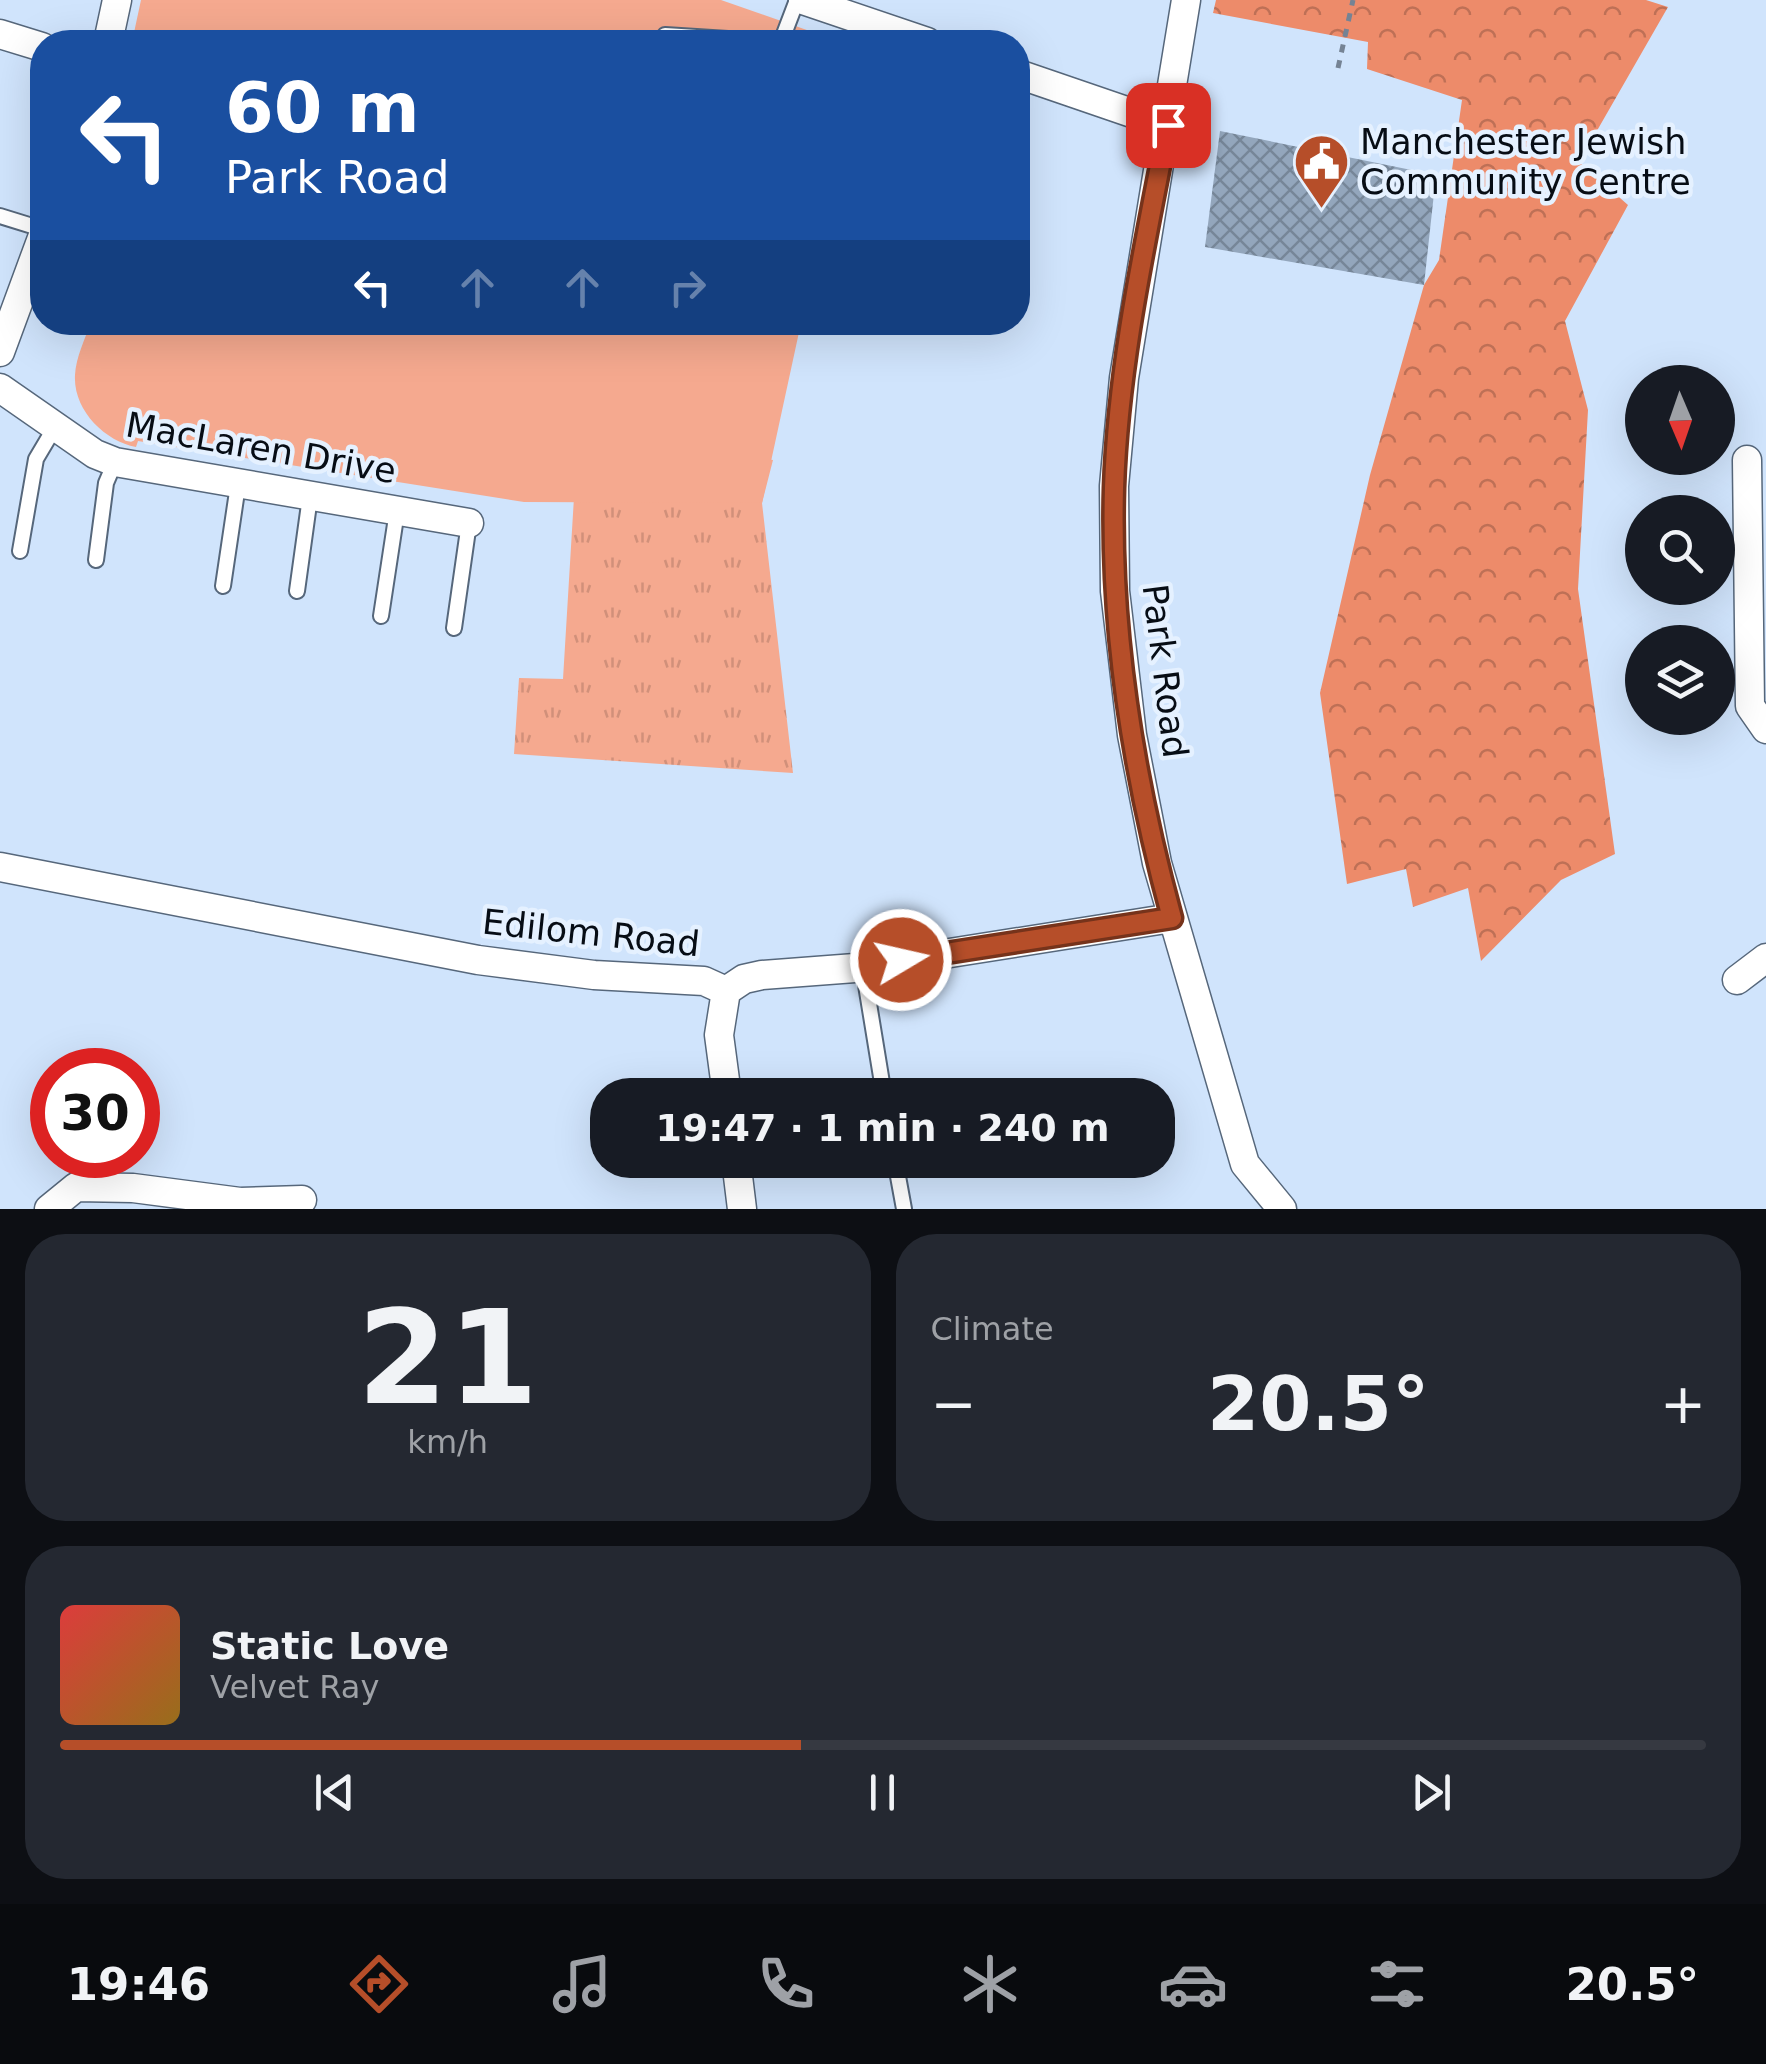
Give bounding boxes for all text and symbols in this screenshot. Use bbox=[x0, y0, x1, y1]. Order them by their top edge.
text: 60 m bbox=[225, 67, 420, 149]
icon: left bbox=[60, 70, 190, 200]
pin bbox=[1126, 83, 1211, 168]
icon: arrive bbox=[1141, 98, 1196, 153]
place label: Manchester Jewish Community Centre bbox=[1360, 122, 1691, 202]
public building icon: Manchester Jewish Community Centre bbox=[1291, 132, 1351, 211]
text: Park Road bbox=[225, 151, 449, 204]
icon: left bbox=[345, 260, 400, 315]
icon: ahead bbox=[450, 260, 505, 315]
icon: ahead bbox=[555, 260, 610, 315]
icon: right bbox=[660, 260, 715, 315]
north arrow bbox=[1625, 365, 1735, 475]
map controls bbox=[1625, 365, 1735, 735]
street label: MacLaren Drive bbox=[123, 405, 399, 491]
button: search bbox=[1625, 495, 1735, 605]
street label: Park Road bbox=[1135, 582, 1195, 760]
button: layers bbox=[1625, 625, 1735, 735]
street label: Edilom Road bbox=[480, 902, 702, 964]
position arrow bbox=[849, 908, 953, 1012]
speed limit sign: 30 bbox=[30, 1048, 160, 1178]
text: 19:47 · 1 min · 240 m bbox=[655, 1106, 1110, 1150]
text: 21 bbox=[357, 1282, 538, 1434]
text: Climate bbox=[931, 1310, 1054, 1348]
text: 20.5° bbox=[1207, 1360, 1430, 1448]
text: − bbox=[931, 1372, 977, 1436]
text: + bbox=[1660, 1372, 1706, 1436]
text: km/h bbox=[407, 1423, 488, 1461]
text: Static Love bbox=[210, 1624, 449, 1668]
text: Velvet Ray bbox=[210, 1668, 379, 1706]
icon: previous bbox=[307, 1765, 362, 1820]
icon: pause bbox=[855, 1765, 910, 1820]
icon: next bbox=[1404, 1765, 1459, 1820]
icon: directions bbox=[344, 1949, 414, 2019]
icon: music bbox=[547, 1949, 617, 2019]
icon: phone bbox=[751, 1949, 821, 2019]
icon: climate bbox=[955, 1949, 1025, 2019]
icon: car bbox=[1158, 1949, 1228, 2019]
icon: filters bbox=[1362, 1949, 1432, 2019]
text: 19:46 bbox=[67, 1958, 210, 2011]
text: 20.5° bbox=[1566, 1958, 1699, 2011]

